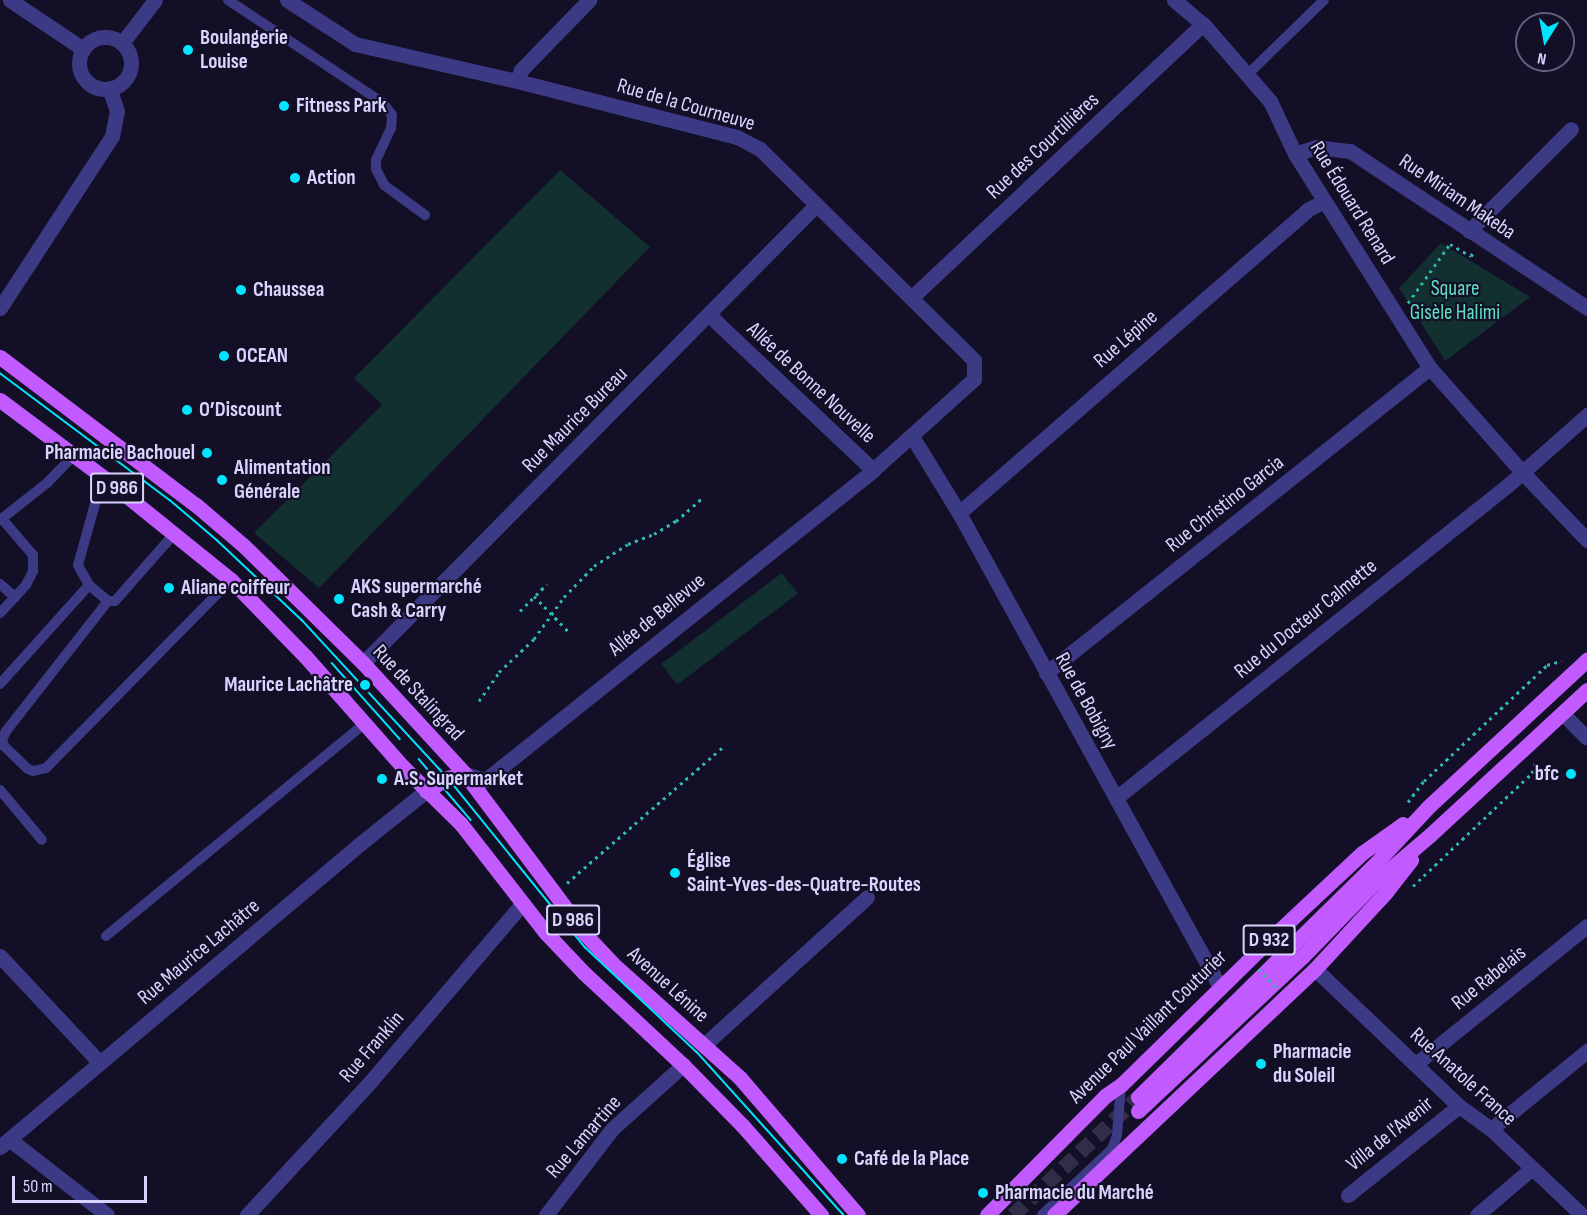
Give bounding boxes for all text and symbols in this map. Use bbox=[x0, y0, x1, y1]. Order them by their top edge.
north arrow bbox=[1515, 12, 1575, 72]
place label: Boulangerie Louise bbox=[200, 25, 288, 75]
marker: Boulangerie Louise bbox=[181, 43, 195, 57]
text: N bbox=[1536, 48, 1548, 68]
street label: Rue de la Courneuve bbox=[614, 73, 758, 137]
street label: Rue des Courtillières bbox=[981, 87, 1105, 205]
place label: Fitness Park bbox=[296, 93, 387, 119]
marker: Fitness Park bbox=[277, 99, 291, 113]
street label: Rue Édouard Renard bbox=[1304, 137, 1400, 269]
street label: Rue Miriam Makeba bbox=[1394, 149, 1520, 245]
place label: Action bbox=[307, 165, 356, 191]
marker: Action bbox=[288, 171, 302, 185]
park label: Square Gisèle Halimi bbox=[1410, 276, 1500, 326]
place label: Chaussea bbox=[253, 277, 324, 303]
marker: Chaussea bbox=[234, 283, 248, 297]
street label: Rue Lépine bbox=[1089, 304, 1163, 374]
street label: Allée de Bonne Nouvelle bbox=[742, 317, 880, 449]
place label: OCEAN bbox=[236, 343, 288, 369]
marker: OCEAN bbox=[217, 349, 231, 363]
street label: Rue Maurice Bureau bbox=[517, 362, 633, 478]
place label: O’Discount bbox=[199, 397, 282, 423]
marker: O’Discount bbox=[180, 403, 194, 417]
place label: Pharmacie Bachouel bbox=[45, 440, 195, 466]
marker: Pharmacie Bachouel bbox=[200, 446, 214, 460]
street label: Rue Christino Garcia bbox=[1161, 450, 1289, 558]
place label: Alimentation Générale bbox=[234, 455, 331, 505]
road number: D 986 bbox=[90, 471, 144, 505]
marker: Alimentation Générale bbox=[215, 473, 229, 487]
street label: Rue du Docteur Calmette bbox=[1230, 554, 1382, 684]
street label: Allée de Bellevue bbox=[604, 568, 710, 662]
place label: AKS supermarché Cash & Carry bbox=[351, 574, 482, 624]
place label: Aliane coiffeur bbox=[181, 575, 290, 601]
marker: Aliane coiffeur bbox=[162, 581, 176, 595]
marker: AKS supermarché Cash & Carry bbox=[332, 592, 346, 606]
street label: Rue de Stalingrad bbox=[367, 640, 469, 746]
street label: Rue de Bobigny bbox=[1049, 648, 1123, 754]
place label: Maurice Lachâtre bbox=[224, 672, 353, 698]
marker: Maurice Lachâtre bbox=[358, 678, 372, 692]
place label: bfc bbox=[1535, 761, 1559, 787]
place label: A.S. Supermarket bbox=[394, 766, 523, 792]
marker: bfc bbox=[1564, 767, 1578, 781]
marker: A.S. Supermarket bbox=[375, 772, 389, 786]
place label: Église Saint-Yves-des-Quatre-Routes bbox=[687, 848, 921, 898]
marker: Église Saint-Yves-des-Quatre-Routes bbox=[668, 866, 682, 880]
street label: Rue Maurice Lachâtre bbox=[133, 894, 265, 1010]
road number: D 986 bbox=[546, 903, 600, 937]
road number: D 932 bbox=[1242, 923, 1296, 957]
street label: Rue Rabelais bbox=[1447, 940, 1531, 1016]
street label: Avenue Lénine bbox=[622, 942, 714, 1028]
street label: Avenue Paul Vaillant Couturier bbox=[1064, 945, 1232, 1109]
street label: Rue Franklin bbox=[334, 1006, 410, 1088]
street label: Rue Anatole France bbox=[1404, 1023, 1522, 1131]
place label: Pharmacie du Soleil bbox=[1273, 1039, 1352, 1089]
marker: Pharmacie du Soleil bbox=[1254, 1057, 1268, 1071]
street label: Rue Lamartine bbox=[541, 1090, 627, 1184]
street label: Villa de l'Avenir bbox=[1342, 1091, 1438, 1177]
place label: Café de la Place bbox=[854, 1146, 969, 1172]
marker: Café de la Place bbox=[835, 1152, 849, 1166]
scale bar bbox=[15, 1164, 150, 1202]
text: 50 m bbox=[23, 1176, 53, 1197]
place label: Pharmacie du Marché bbox=[995, 1180, 1154, 1206]
marker: Pharmacie du Marché bbox=[976, 1186, 990, 1200]

